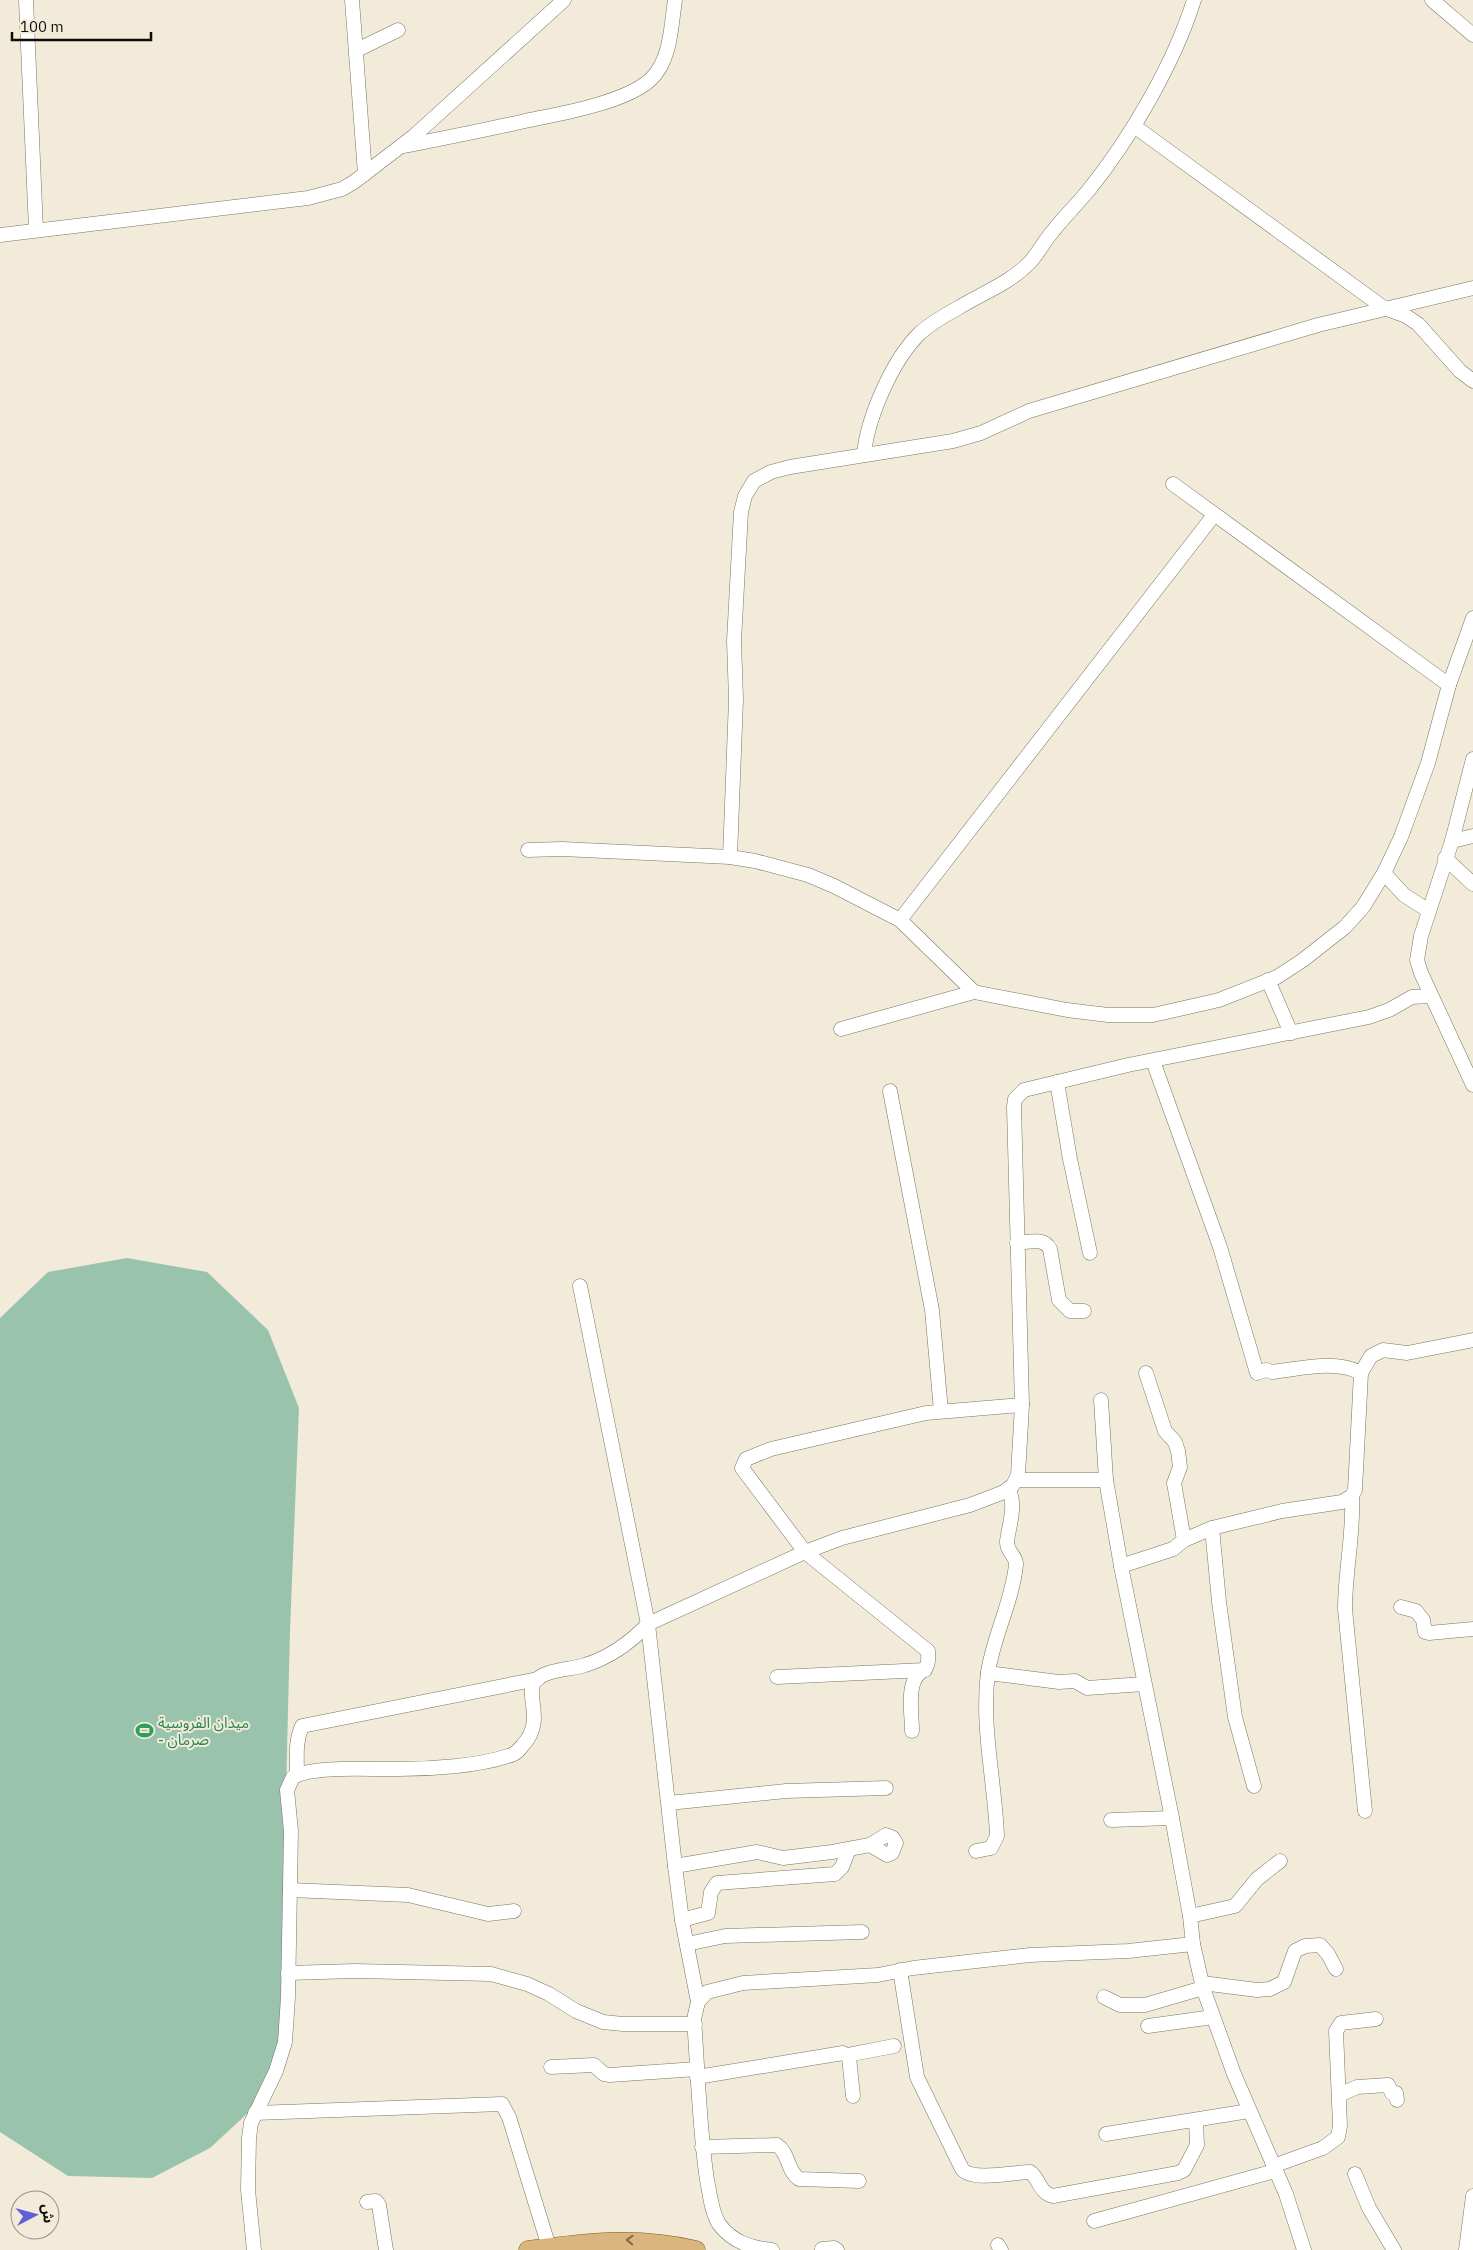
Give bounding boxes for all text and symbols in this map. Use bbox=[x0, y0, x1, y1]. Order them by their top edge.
scale bar bbox=[12, 10, 151, 42]
text: 100 m bbox=[20, 17, 64, 36]
place label: ميدان الفروسية - صرمان bbox=[158, 1713, 249, 1749]
sports icon: ميدان الفروسية - صرمان bbox=[134, 1721, 154, 1741]
north arrow bbox=[10, 2190, 60, 2240]
text: ش bbox=[38, 2203, 58, 2224]
one-way arrow bbox=[626, 2235, 634, 2246]

